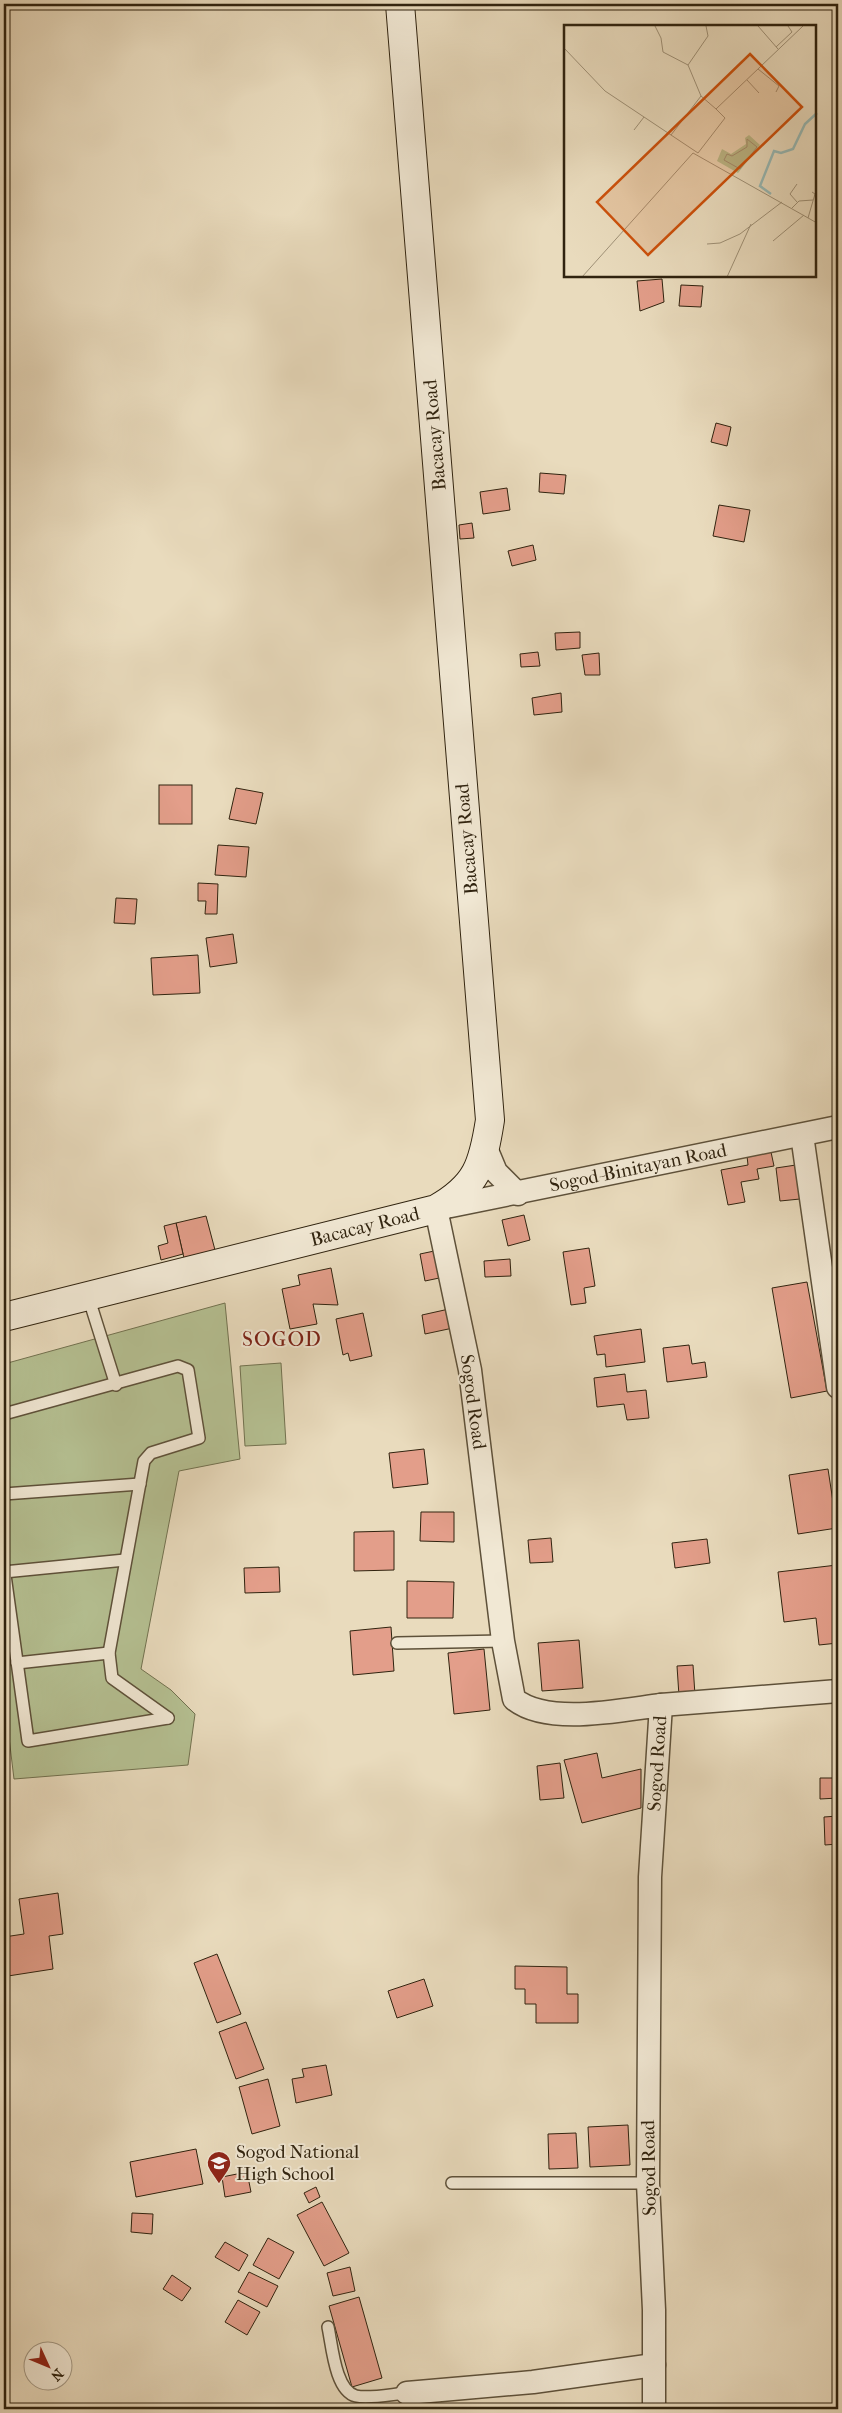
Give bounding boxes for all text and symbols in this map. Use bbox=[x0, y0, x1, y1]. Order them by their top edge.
inset map bbox=[564, 25, 817, 278]
street label: Bacacay Road bbox=[419, 378, 451, 492]
street label: Bacacay Road bbox=[451, 782, 483, 896]
street label: Sogod-Binitayan Road bbox=[548, 1139, 729, 1197]
street label: Bacacay Road bbox=[308, 1202, 422, 1251]
district label: SOGOD bbox=[242, 1327, 322, 1351]
street label: Sogod Road bbox=[455, 1353, 491, 1452]
street label: Sogod Road bbox=[643, 1714, 671, 1812]
street label: Sogod Road bbox=[637, 2119, 661, 2216]
place label: Sogod National High School bbox=[236, 2141, 359, 2185]
school or university icon: Sogod National High School bbox=[206, 2150, 232, 2184]
north arrow bbox=[22, 2340, 72, 2390]
text: N bbox=[47, 2365, 67, 2385]

